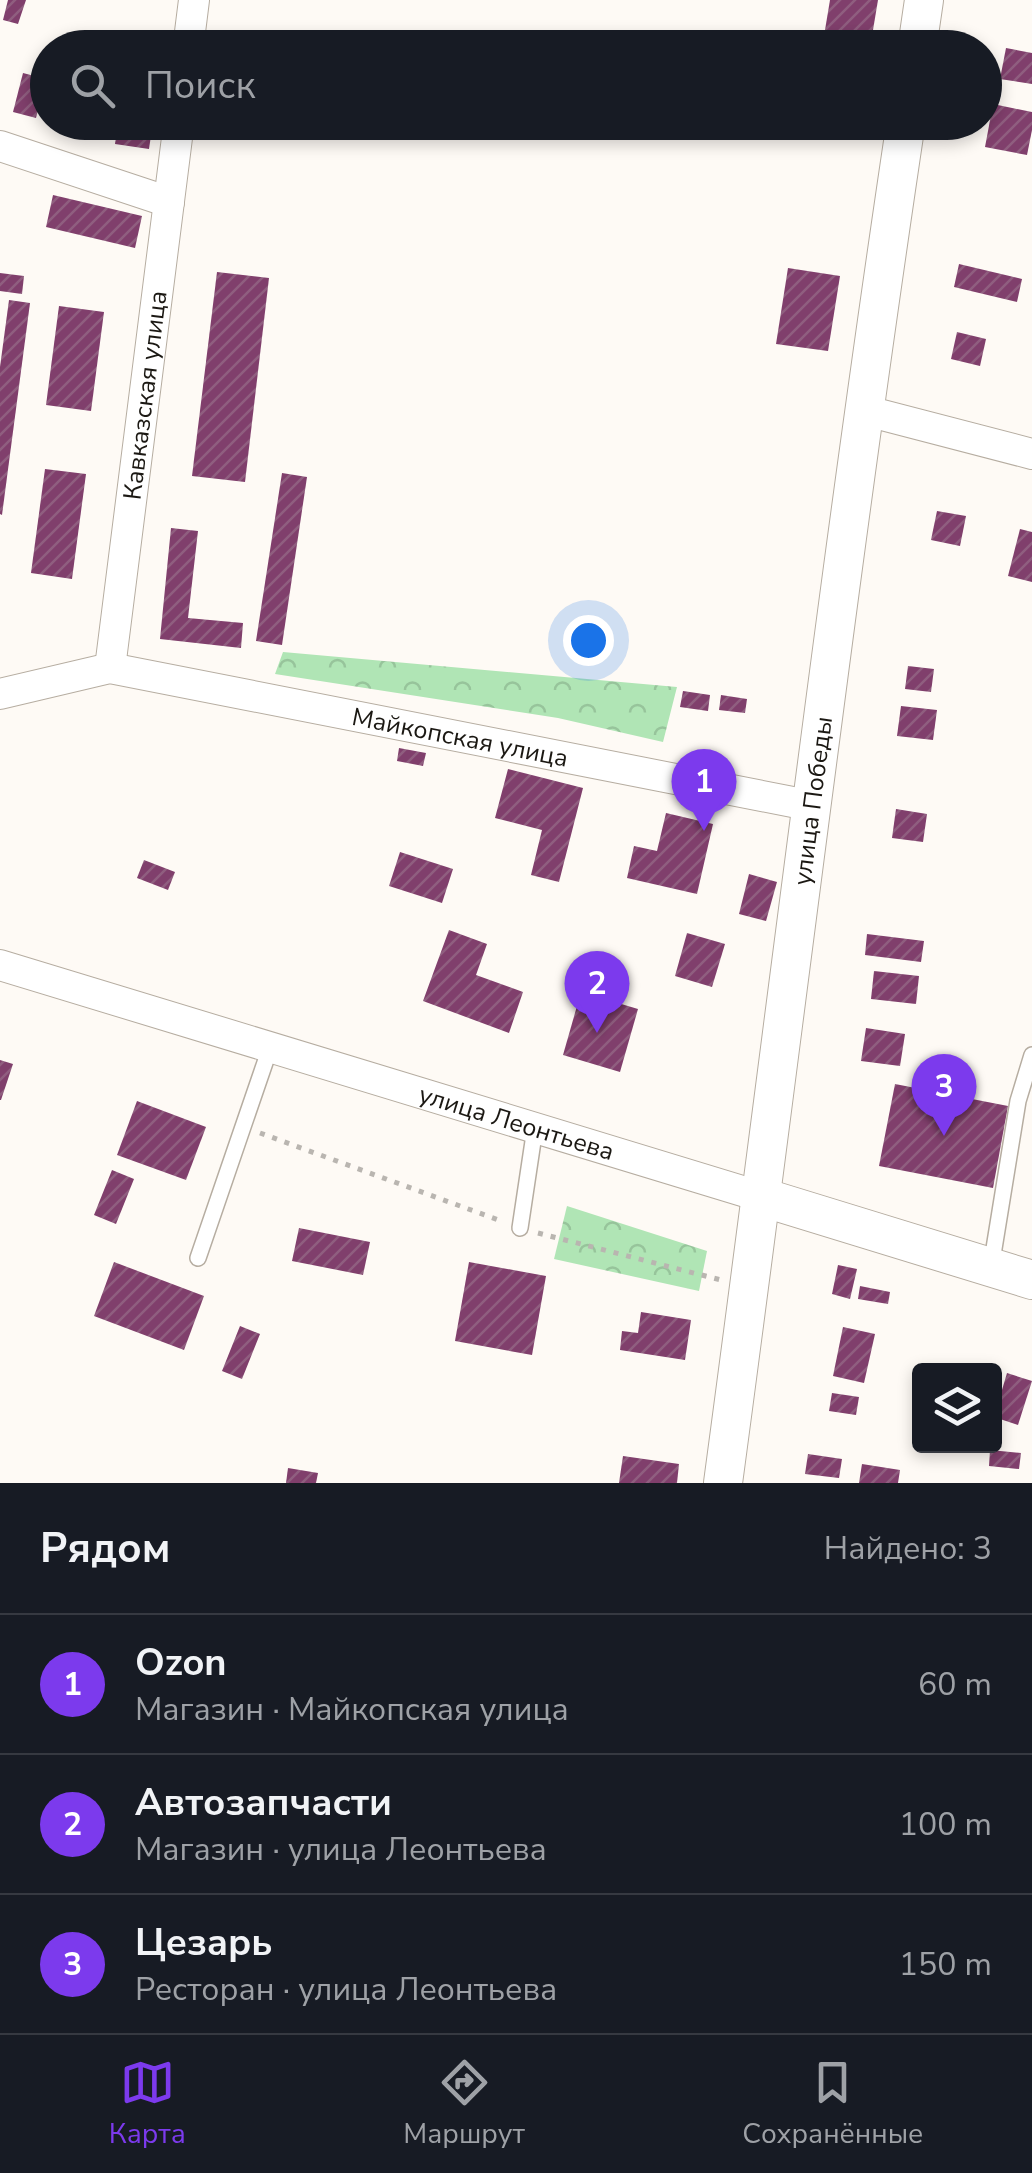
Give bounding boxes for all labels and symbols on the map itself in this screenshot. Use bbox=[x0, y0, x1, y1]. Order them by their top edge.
street label: Кавказская улица bbox=[115, 289, 176, 502]
your location bbox=[563, 615, 614, 666]
street label: Майкопская улица bbox=[349, 700, 571, 776]
street label: улица Победы bbox=[785, 714, 841, 887]
pin: 1 bbox=[672, 748, 736, 831]
pin: 2 bbox=[564, 950, 630, 1033]
pin: 3 bbox=[912, 1054, 976, 1136]
street label: улица Леонтьева bbox=[415, 1077, 618, 1169]

